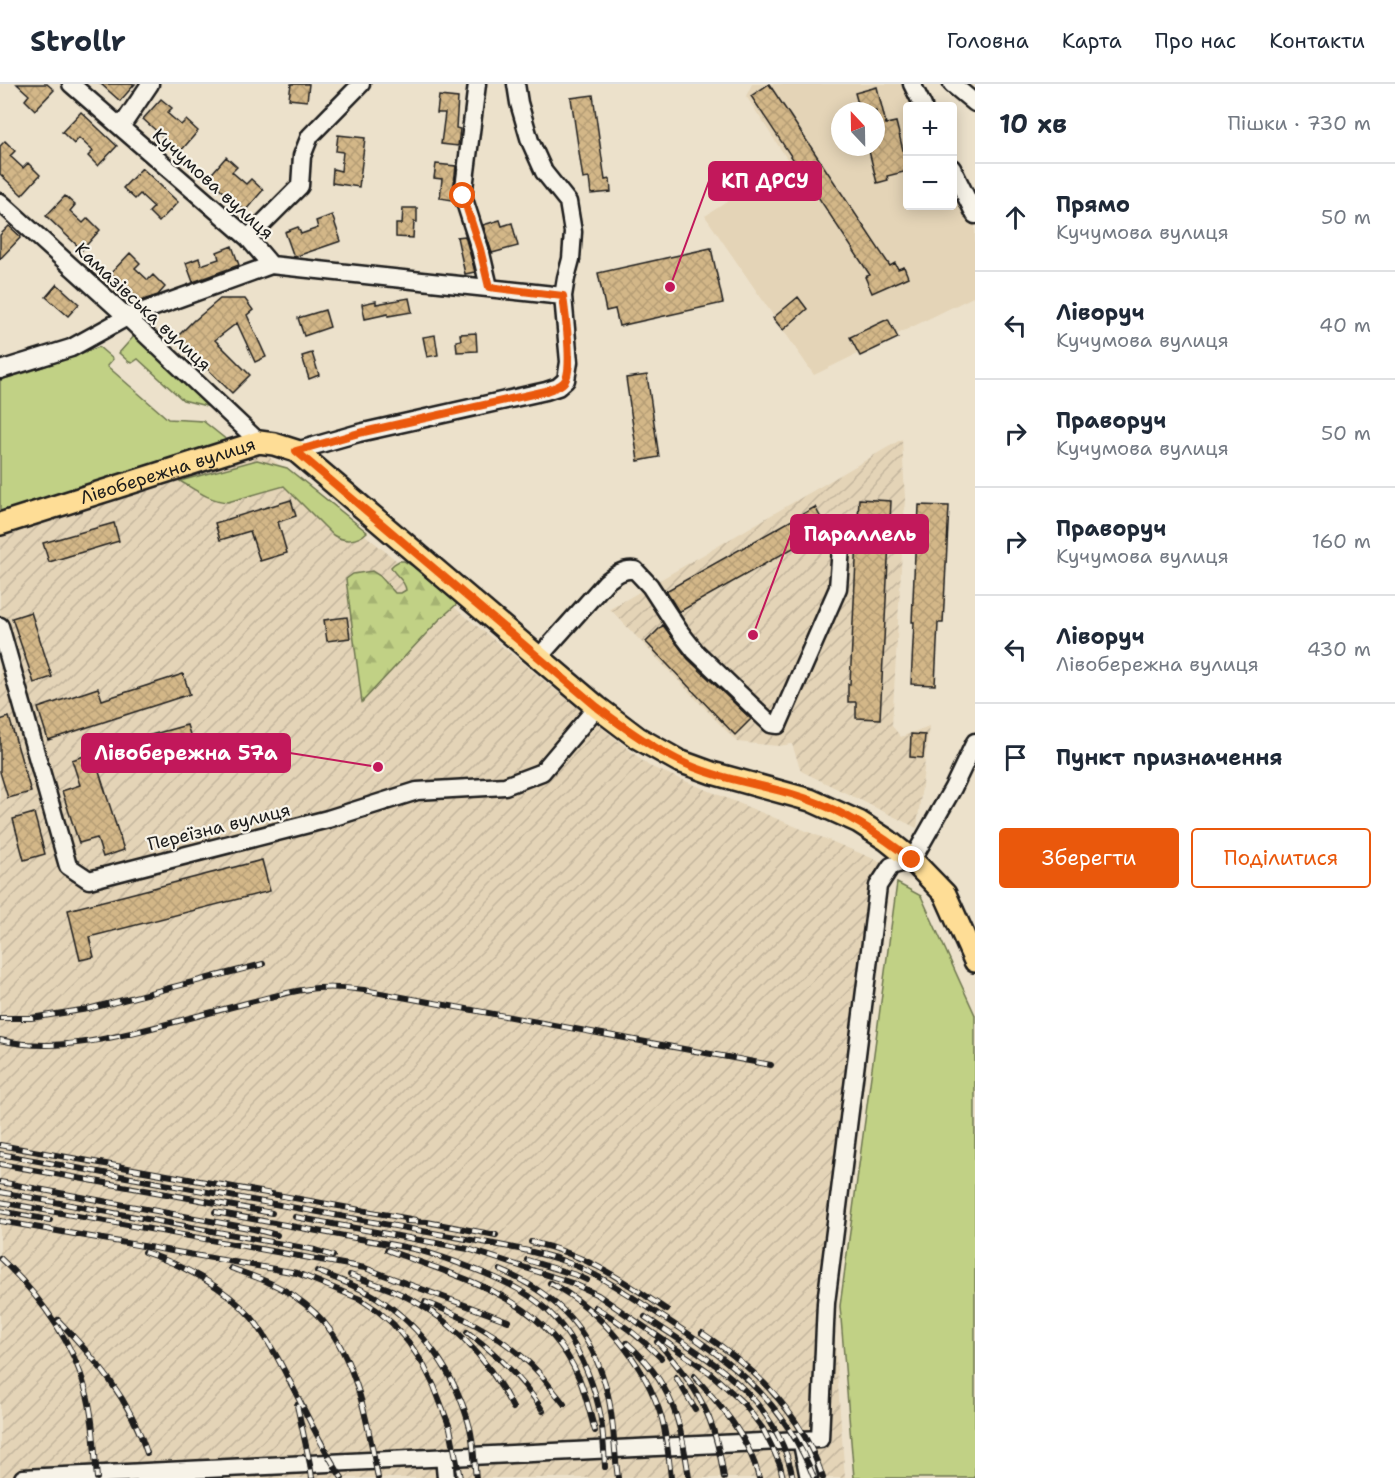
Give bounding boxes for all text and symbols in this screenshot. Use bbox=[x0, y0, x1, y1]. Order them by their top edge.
text: Strollr bbox=[30, 22, 126, 60]
text: Головна bbox=[947, 27, 1029, 55]
text: Карта bbox=[1062, 27, 1122, 55]
text: Про нас bbox=[1155, 27, 1236, 55]
text: Контакти bbox=[1269, 27, 1365, 55]
north arrow bbox=[831, 102, 885, 156]
map controls bbox=[903, 102, 957, 210]
button: + bbox=[903, 102, 957, 156]
text: 10 хв bbox=[999, 106, 1067, 141]
text: Пішки · 730 m bbox=[1228, 110, 1371, 136]
street label: Кучумова вулиця bbox=[147, 123, 279, 245]
button: − bbox=[903, 156, 957, 210]
callout: КП ДРСУ bbox=[709, 162, 821, 200]
text: КП ДРСУ bbox=[721, 168, 809, 194]
route start bbox=[449, 182, 475, 208]
text: Прямо bbox=[1056, 190, 1130, 219]
icon: ahead bbox=[999, 201, 1032, 234]
text: 50 m bbox=[1321, 204, 1371, 230]
text: Кучумова вулиця bbox=[1056, 219, 1229, 245]
street label: Камазівська вулиця bbox=[70, 237, 216, 377]
text: Ліворуч bbox=[1056, 298, 1144, 327]
icon: left bbox=[999, 309, 1032, 342]
text: 40 m bbox=[1319, 312, 1371, 338]
text: Кучумова вулиця bbox=[1056, 327, 1229, 353]
text: Праворуч bbox=[1056, 406, 1166, 435]
icon: right bbox=[999, 417, 1032, 450]
text: 50 m bbox=[1321, 420, 1371, 446]
street label: Лівобережна вулиця bbox=[77, 432, 258, 510]
text: Кучумова вулиця bbox=[1056, 435, 1229, 461]
text: Праворуч bbox=[1056, 514, 1166, 543]
callout: Параллель bbox=[791, 515, 928, 553]
text: Параллель bbox=[804, 521, 916, 547]
icon: right bbox=[999, 525, 1032, 558]
text: 160 m bbox=[1312, 528, 1371, 554]
text: Кучумова вулиця bbox=[1056, 543, 1229, 569]
text: Ліворуч bbox=[1056, 622, 1144, 651]
icon: left bbox=[999, 633, 1032, 666]
text: 430 m bbox=[1307, 636, 1371, 662]
text: Лівобережна вулиця bbox=[1056, 651, 1259, 677]
callout: Лівобережна 57а bbox=[82, 734, 290, 772]
text: Лівобережна 57а bbox=[94, 740, 278, 766]
icon: arrive bbox=[999, 741, 1032, 774]
text: Пункт призначення bbox=[1056, 743, 1283, 772]
street label: Переїзна вулиця bbox=[145, 798, 293, 856]
button: Зберегти bbox=[999, 828, 1179, 888]
button: Поділитися bbox=[1191, 828, 1371, 888]
route end bbox=[898, 846, 924, 872]

